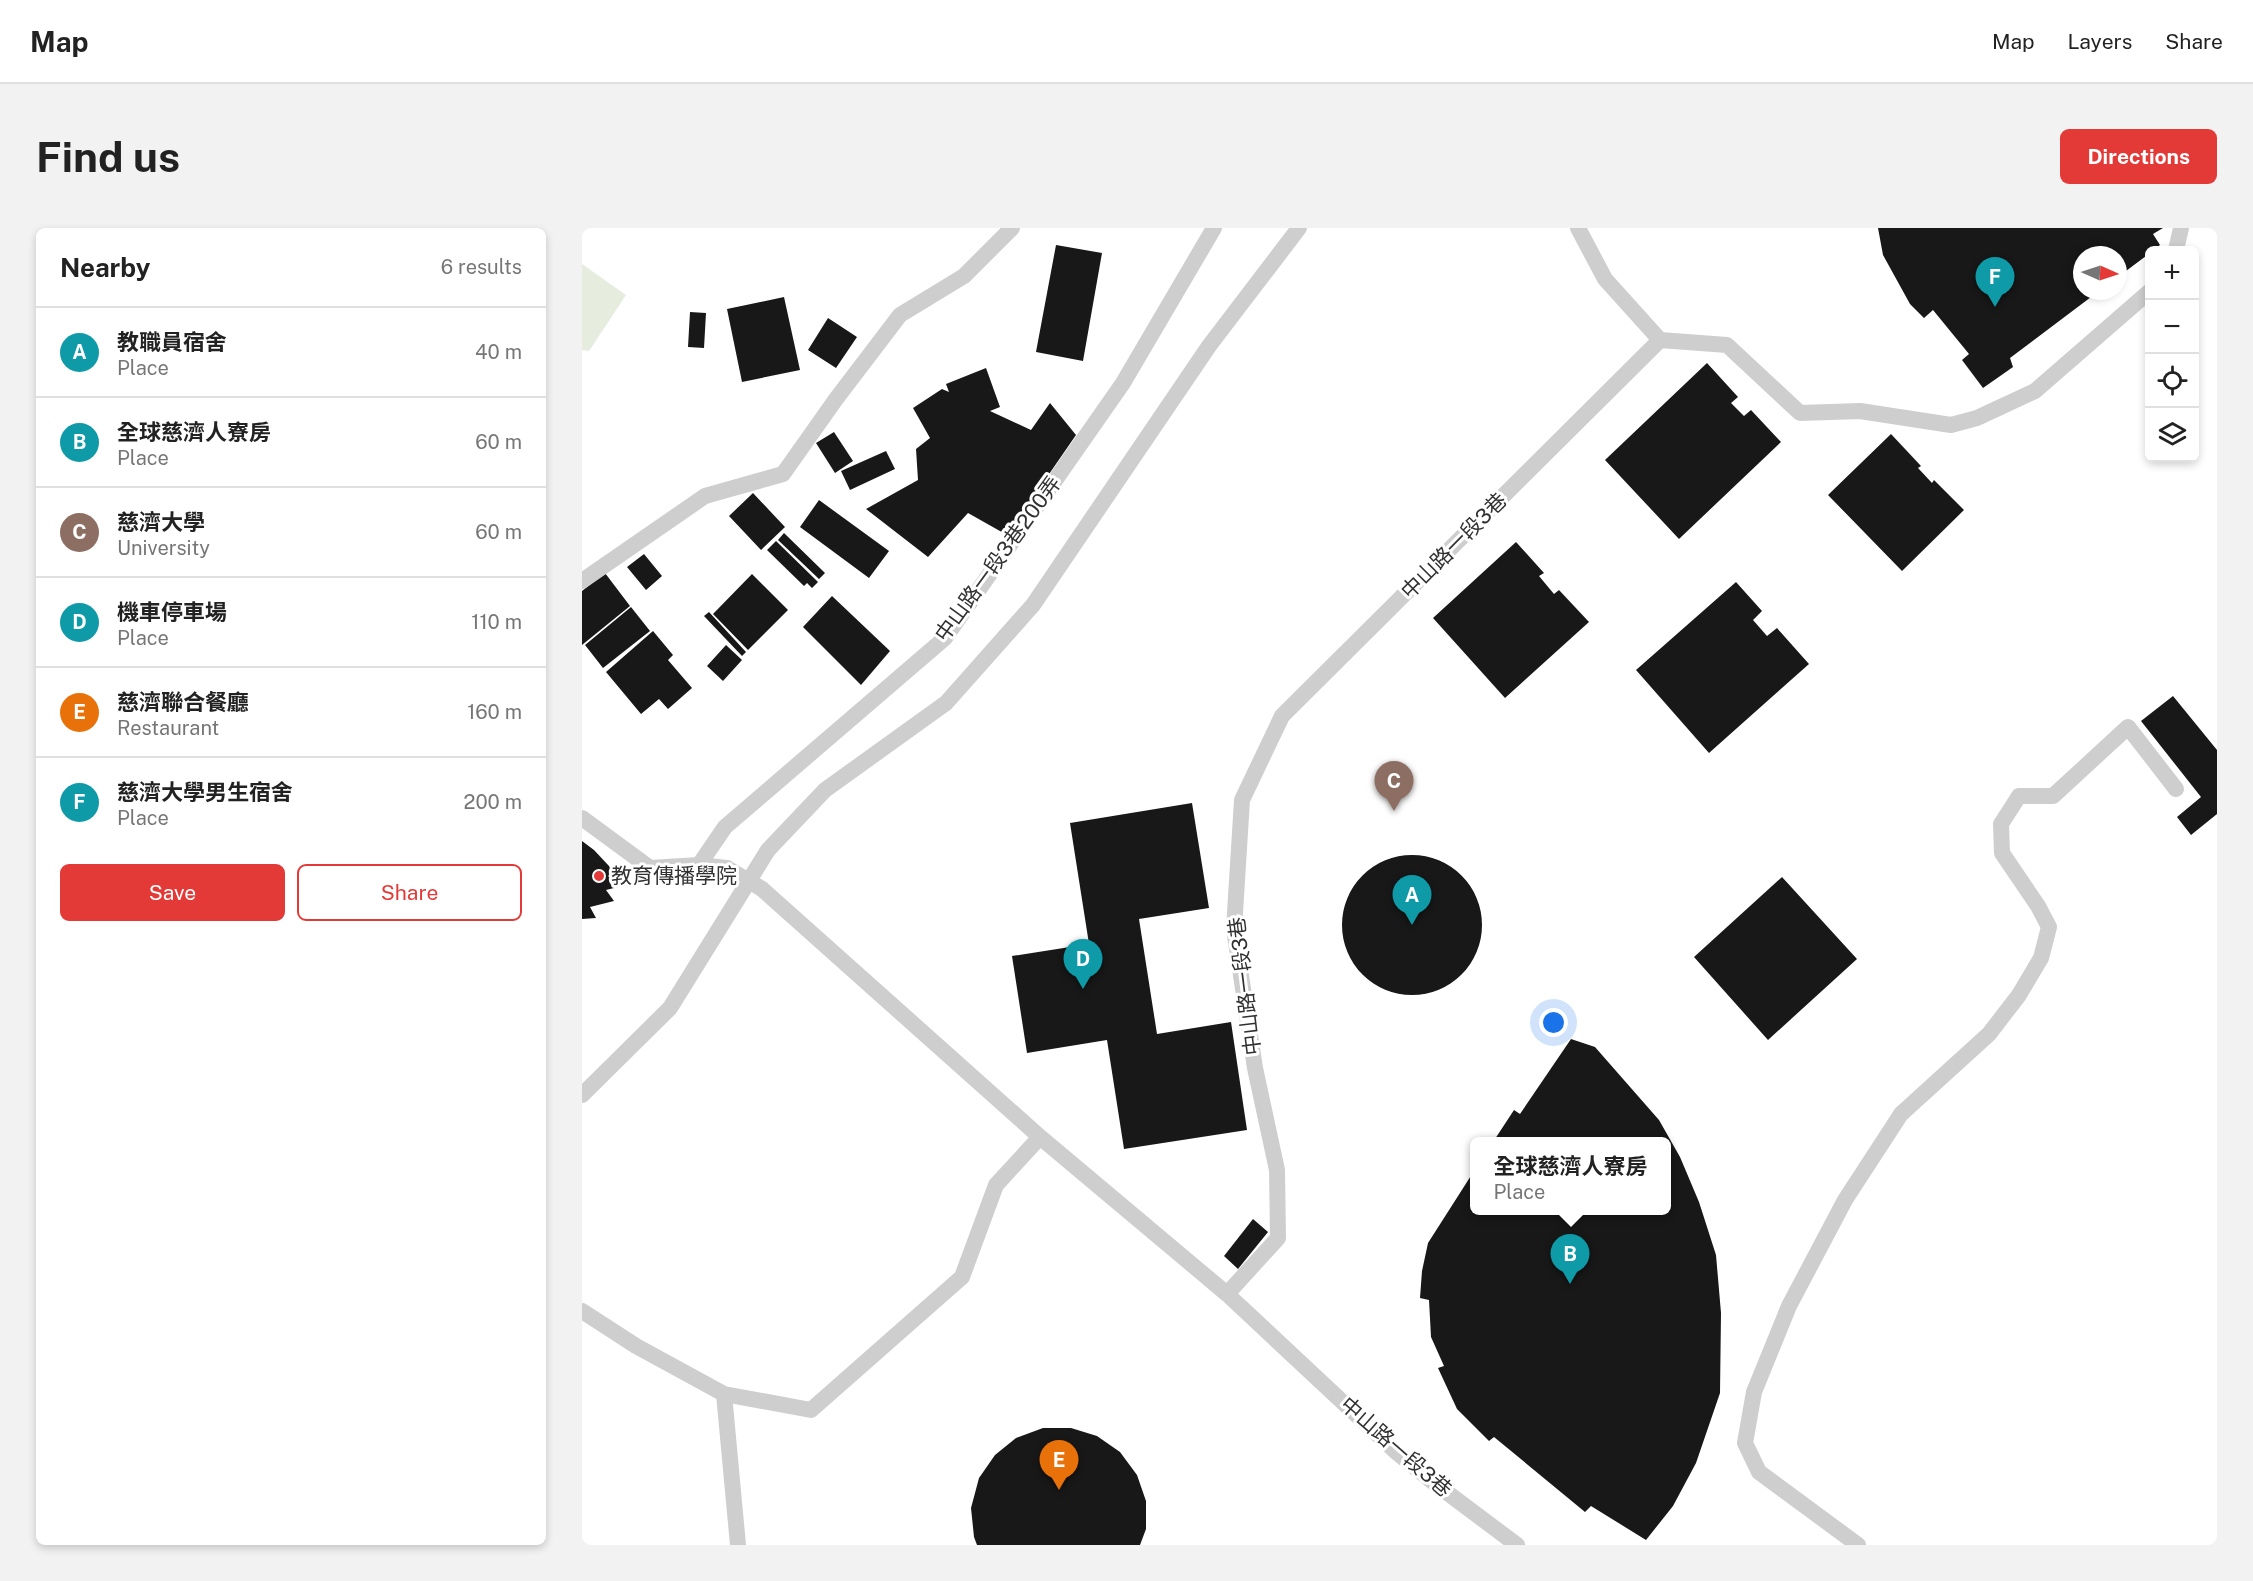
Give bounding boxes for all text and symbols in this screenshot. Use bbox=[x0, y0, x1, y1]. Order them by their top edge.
text: Map bbox=[30, 25, 89, 58]
text: Map bbox=[1992, 29, 2035, 54]
text: Layers bbox=[2068, 29, 2132, 54]
text: Share bbox=[2165, 29, 2223, 54]
button: Directions bbox=[2060, 129, 2217, 184]
text: Find us bbox=[36, 132, 180, 181]
north arrow bbox=[2073, 246, 2127, 300]
map controls bbox=[2145, 246, 2199, 462]
button: + bbox=[2145, 246, 2199, 300]
text: Nearby bbox=[60, 252, 150, 283]
text: 6 results bbox=[441, 255, 522, 279]
pin: F bbox=[1976, 257, 2014, 307]
button: − bbox=[2145, 300, 2199, 354]
text: 教職員宿舍 bbox=[117, 329, 227, 355]
text: A bbox=[72, 340, 87, 364]
text: 40 m bbox=[475, 340, 522, 364]
button: locate bbox=[2145, 354, 2199, 408]
text: Place bbox=[117, 356, 169, 380]
button: layers bbox=[2145, 408, 2199, 462]
text: 全球慈濟人寮房 bbox=[117, 419, 271, 445]
text: B bbox=[73, 430, 86, 454]
text: 60 m bbox=[475, 430, 522, 454]
text: Place bbox=[117, 446, 169, 470]
street label: 中山路一段3巷200弄 bbox=[929, 471, 1066, 646]
street label: 中山路一段3巷 bbox=[1396, 488, 1512, 604]
text: 慈濟大學 bbox=[117, 509, 205, 535]
text: C bbox=[72, 520, 87, 544]
text: 60 m bbox=[475, 520, 522, 544]
text: University bbox=[117, 536, 210, 560]
text: 機車停車場 bbox=[117, 599, 227, 625]
text: D bbox=[72, 610, 87, 634]
text: 110 m bbox=[471, 610, 522, 634]
text: Place bbox=[117, 626, 169, 650]
text: 慈濟聯合餐廳 bbox=[117, 689, 249, 715]
text: E bbox=[73, 700, 86, 724]
text: 160 m bbox=[467, 700, 522, 724]
text: Restaurant bbox=[117, 716, 219, 740]
pin: C bbox=[1374, 762, 1414, 811]
text: 慈濟大學男生宿舍 bbox=[117, 779, 293, 805]
text: F bbox=[73, 790, 86, 814]
text: 200 m bbox=[464, 790, 522, 814]
text: Place bbox=[117, 806, 169, 830]
place label: 教育傳播學院 bbox=[611, 863, 737, 888]
button: Save bbox=[60, 864, 285, 921]
button: Share bbox=[297, 864, 522, 921]
marker: 教育傳播學院 bbox=[592, 869, 606, 883]
pin: A bbox=[1392, 876, 1432, 925]
street label: 中山路一段3巷 bbox=[1224, 915, 1265, 1057]
pin: D bbox=[1064, 940, 1102, 989]
your location bbox=[1539, 1008, 1568, 1037]
popup bbox=[1470, 1137, 1671, 1215]
text: 全球慈濟人寮房 bbox=[1493, 1153, 1648, 1179]
text: Place bbox=[1493, 1180, 1545, 1204]
pin: B bbox=[1550, 1234, 1590, 1284]
street label: 中山路一段3巷 bbox=[1336, 1392, 1457, 1502]
pin: E bbox=[1040, 1440, 1078, 1490]

